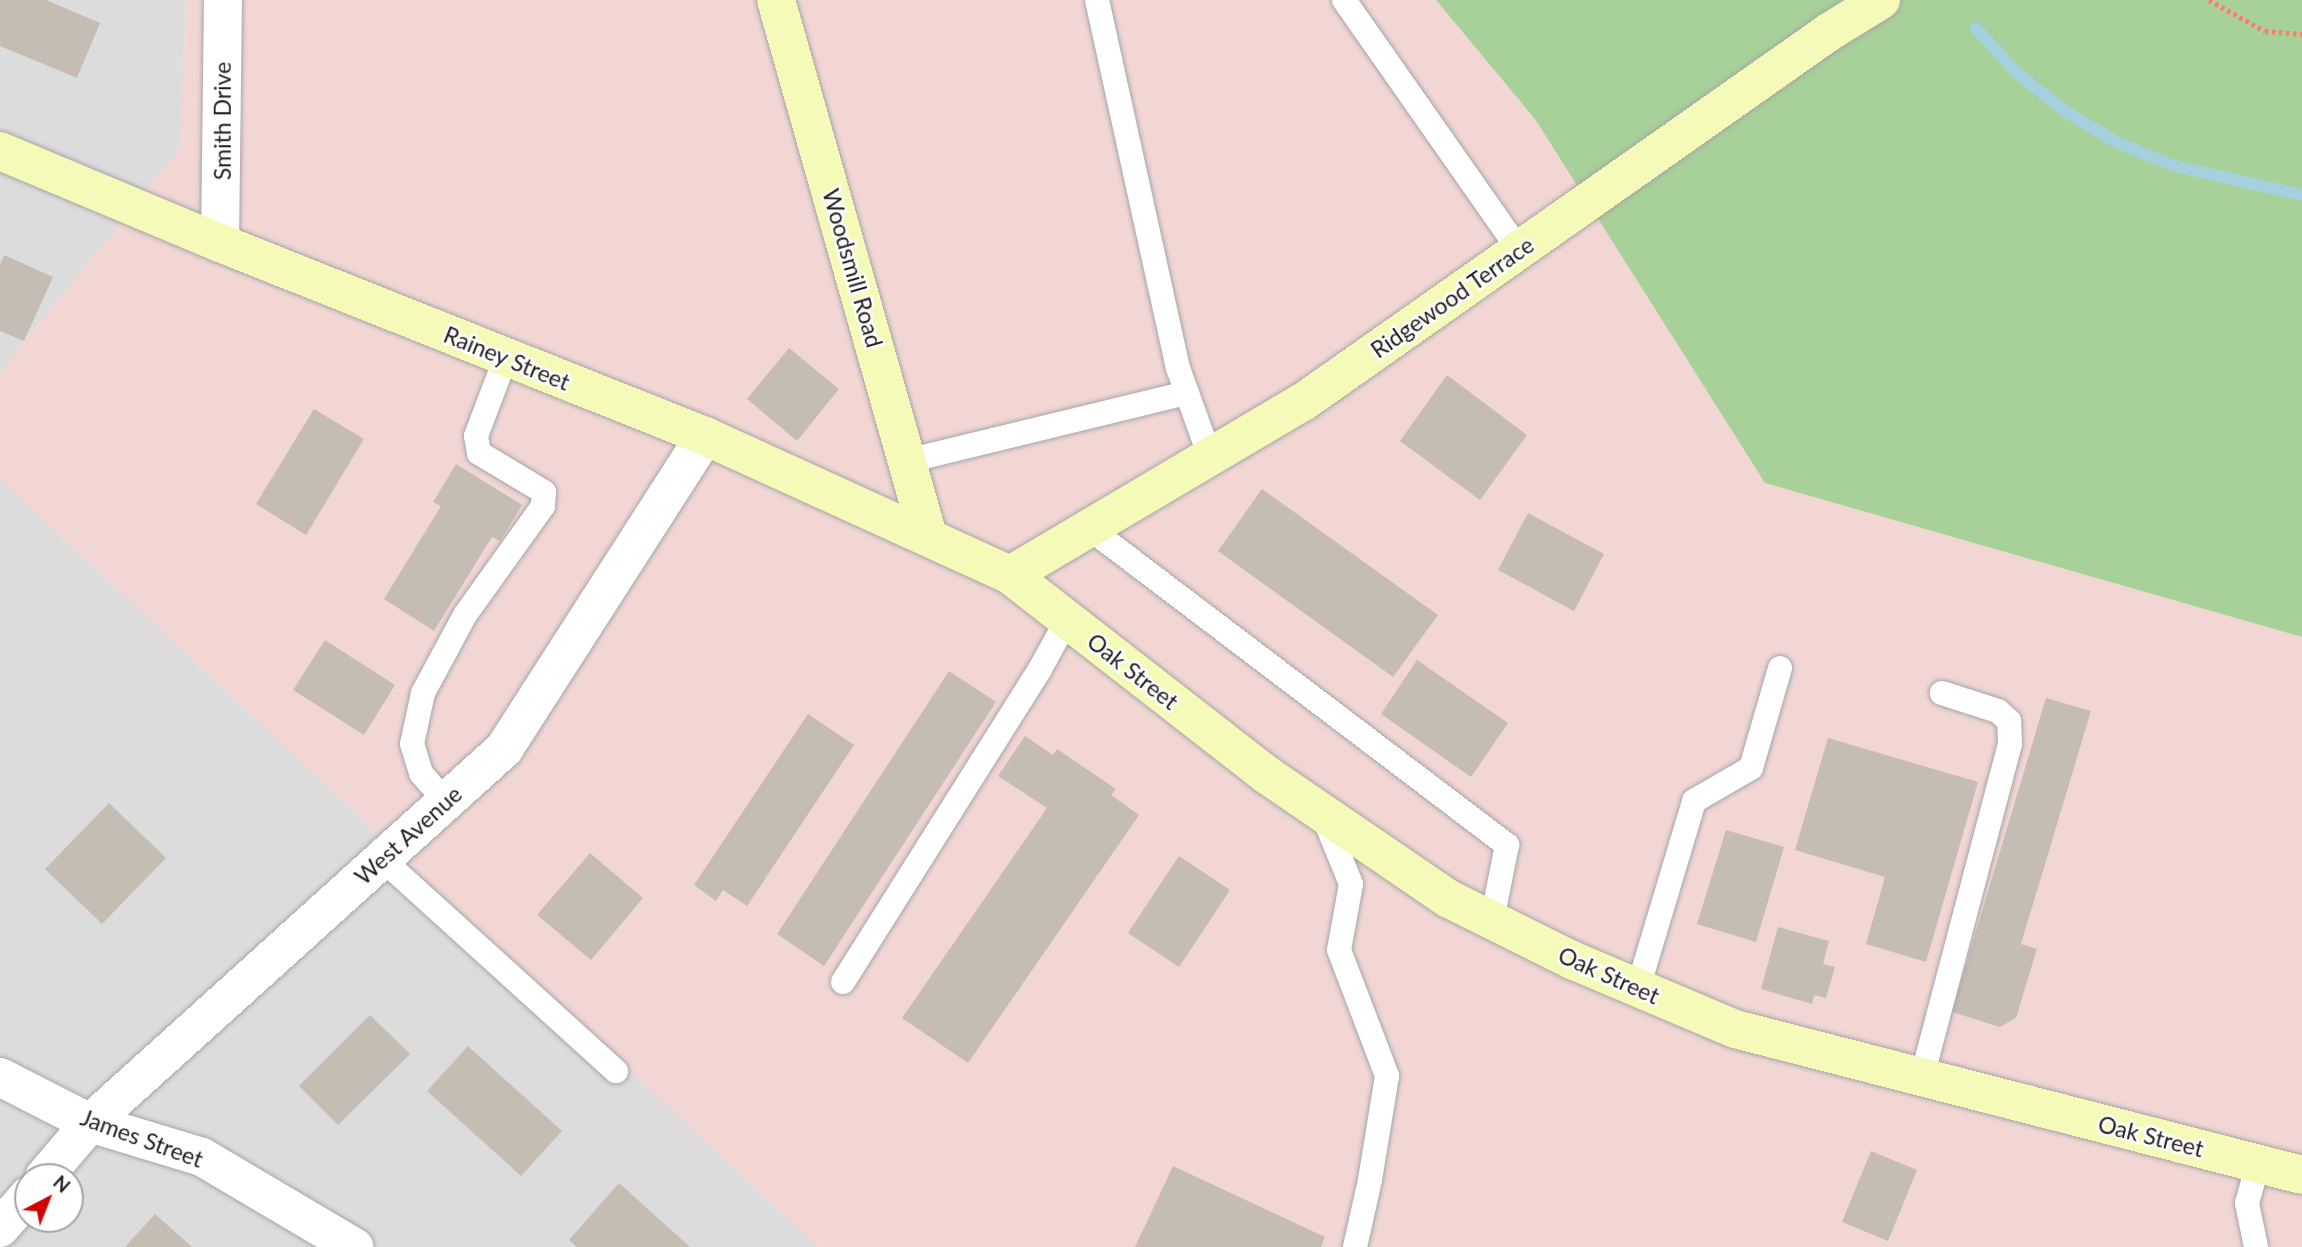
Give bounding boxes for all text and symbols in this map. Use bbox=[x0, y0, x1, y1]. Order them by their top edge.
street label: Smith Drive bbox=[208, 62, 236, 180]
street label: Woodsmill Road bbox=[817, 186, 889, 350]
street label: Ridgewood Terrace bbox=[1365, 230, 1539, 364]
street label: Rainey Street bbox=[440, 320, 574, 396]
street label: Oak Street bbox=[1082, 627, 1184, 715]
street label: West Avenue bbox=[349, 780, 467, 890]
street label: Oak Street bbox=[1554, 940, 1664, 1010]
street label: James Street bbox=[77, 1103, 207, 1173]
street label: Oak Street bbox=[2095, 1110, 2207, 1162]
north arrow bbox=[14, 1163, 84, 1233]
text: N bbox=[49, 1170, 75, 1197]

